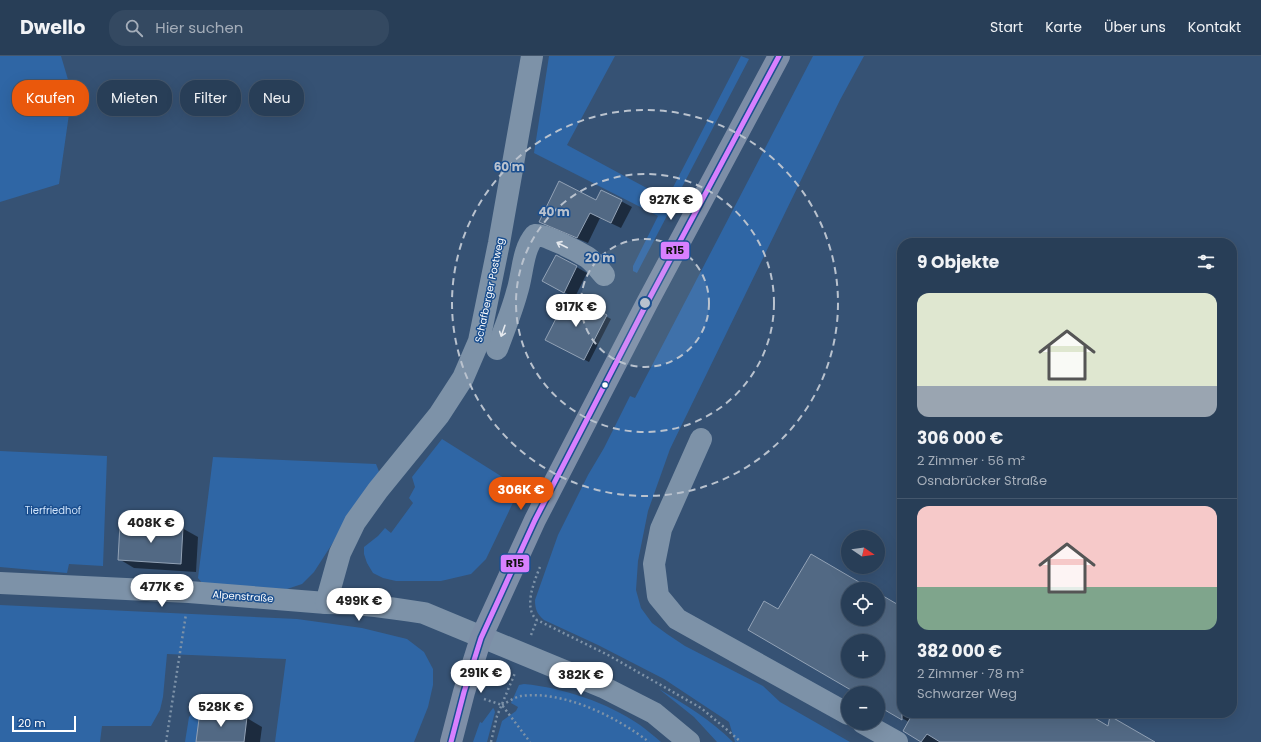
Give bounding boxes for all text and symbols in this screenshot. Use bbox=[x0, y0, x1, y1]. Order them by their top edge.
search box bbox=[109, 10, 389, 46]
text: Dwello bbox=[20, 14, 85, 41]
icon: search bbox=[123, 17, 145, 39]
text: Hier suchen bbox=[155, 17, 243, 38]
text: Start bbox=[990, 17, 1023, 37]
text: Karte bbox=[1045, 17, 1082, 37]
text: Über uns bbox=[1104, 17, 1166, 37]
text: Kontakt bbox=[1188, 17, 1241, 37]
chip: Kaufen bbox=[12, 80, 89, 116]
chip: Mieten bbox=[97, 80, 172, 116]
chip: Filter bbox=[180, 80, 241, 116]
chip: Neu bbox=[249, 80, 304, 116]
text: 60 m bbox=[494, 158, 525, 175]
pin: 927K € bbox=[638, 187, 704, 221]
text: 927K € bbox=[649, 190, 693, 209]
text: 40 m bbox=[538, 203, 570, 220]
street label: Schafberger Postweg bbox=[471, 236, 508, 344]
one-way arrow bbox=[556, 240, 568, 248]
line badge: R15 bbox=[660, 241, 690, 260]
text: R15 bbox=[666, 242, 684, 258]
text: 20 m bbox=[585, 249, 615, 266]
text: 9 Objekte bbox=[917, 250, 999, 274]
icon: filters bbox=[1195, 251, 1217, 273]
pin: 917K € bbox=[543, 294, 609, 328]
centre of rings bbox=[638, 296, 652, 310]
text: 917K € bbox=[555, 297, 597, 316]
icon: home bbox=[1031, 319, 1103, 391]
one-way arrow bbox=[499, 324, 507, 336]
unlabelled marker bbox=[600, 380, 610, 390]
text: 306 000 € bbox=[917, 426, 1003, 450]
text: 2 Zimmer · 56 m² bbox=[917, 451, 1025, 470]
text: Osnabrücker Straße bbox=[917, 471, 1047, 490]
pin: 306K € bbox=[488, 477, 554, 511]
text: 306K € bbox=[498, 480, 544, 499]
park label: Tierfriedhof bbox=[25, 503, 81, 518]
pin: 408K € bbox=[118, 510, 184, 544]
text: 408K € bbox=[127, 513, 175, 532]
north arrow bbox=[841, 530, 885, 574]
map controls bbox=[841, 530, 885, 730]
icon: home bbox=[1031, 532, 1103, 604]
line badge: R15 bbox=[500, 554, 530, 573]
text: R15 bbox=[506, 555, 524, 571]
pin: 477K € bbox=[129, 574, 195, 608]
text: 477K € bbox=[140, 577, 184, 596]
button: locate bbox=[841, 582, 885, 626]
street label: Alpenstraße bbox=[212, 587, 274, 606]
pin: 499K € bbox=[326, 588, 392, 622]
text: 499K € bbox=[336, 591, 382, 610]
button: + bbox=[841, 634, 885, 678]
text: 382 000 € bbox=[917, 639, 1002, 663]
pin: 291K € bbox=[448, 660, 514, 694]
pin: 382K € bbox=[548, 662, 614, 696]
text: 291K € bbox=[460, 663, 502, 682]
text: 2 Zimmer · 78 m² bbox=[917, 664, 1024, 683]
text: 382K € bbox=[558, 665, 604, 684]
text: Schwarzer Weg bbox=[917, 684, 1017, 703]
button: − bbox=[841, 686, 885, 730]
pin: 528K € bbox=[188, 694, 254, 728]
text: 528K € bbox=[198, 697, 244, 716]
scale bar bbox=[12, 714, 76, 733]
text: 20 m bbox=[18, 715, 46, 731]

